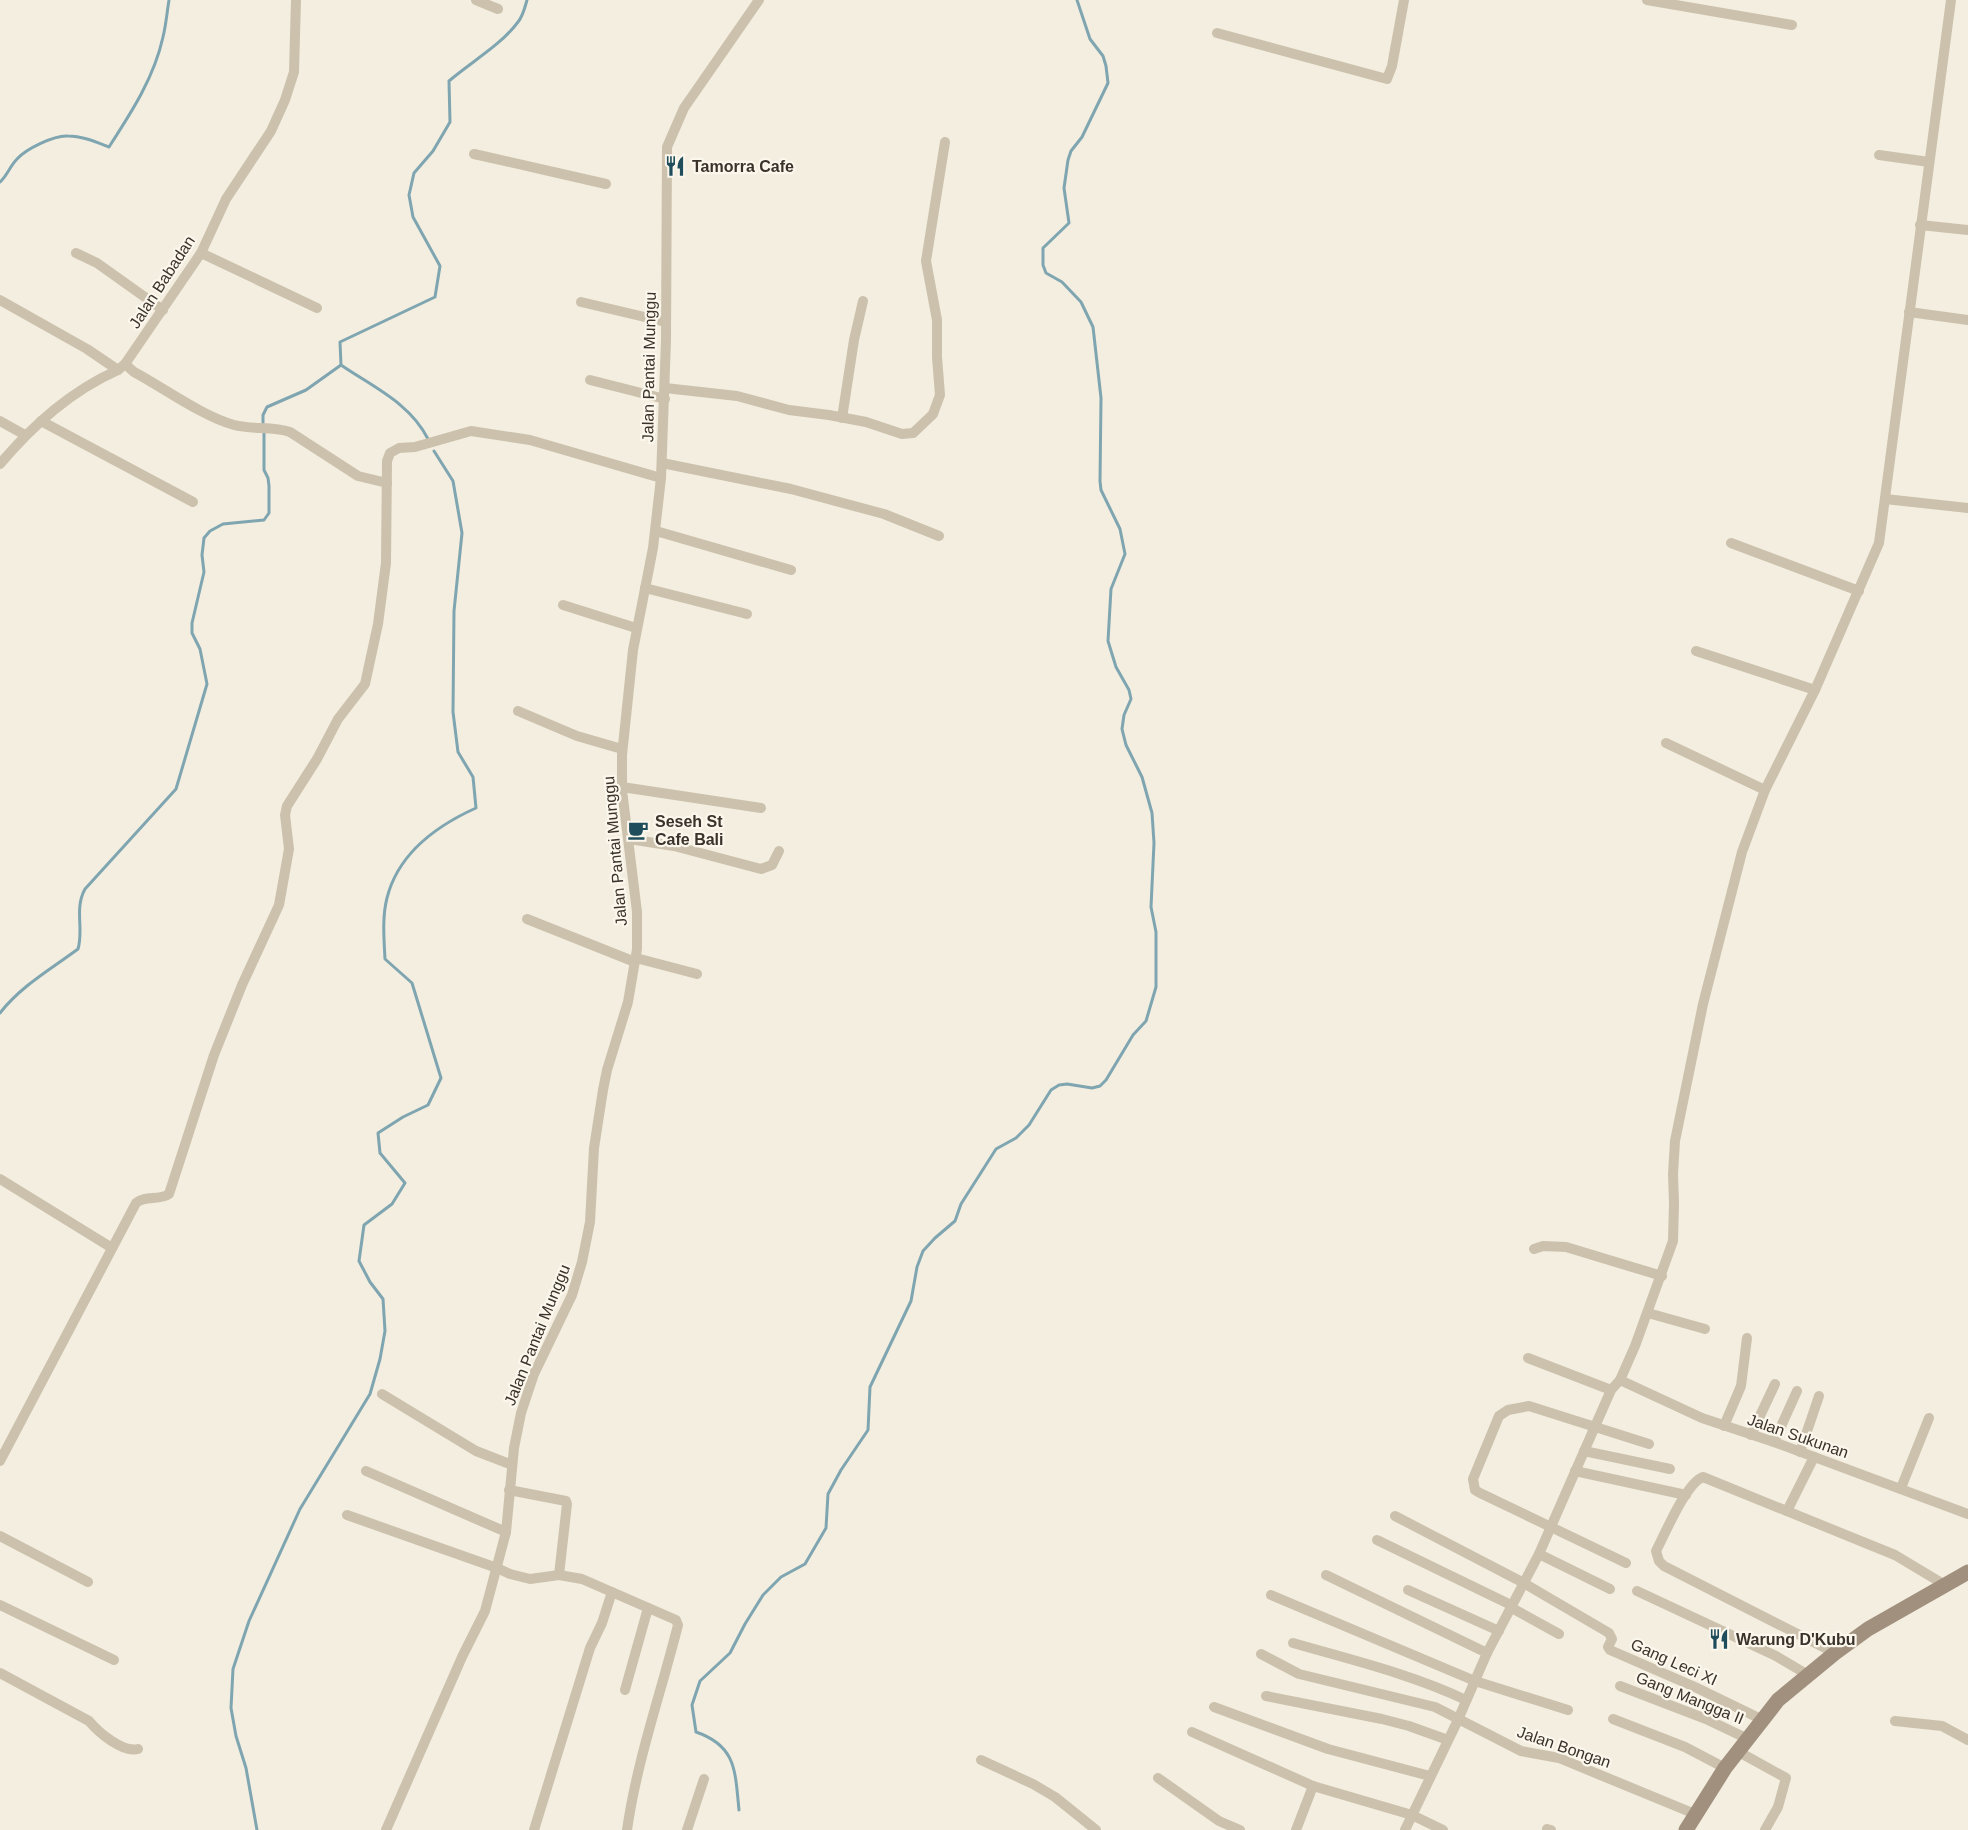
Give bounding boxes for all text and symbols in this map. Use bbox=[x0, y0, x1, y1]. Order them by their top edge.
restaurant icon: Tamorra Cafe bbox=[663, 154, 687, 178]
place label: Tamorra Cafe bbox=[692, 158, 794, 175]
street label: Jalan Babadan bbox=[126, 233, 198, 331]
street label: Jalan Pantai Munggu bbox=[639, 292, 659, 442]
street label: Jalan Pantai Munggu bbox=[600, 775, 630, 927]
place label: Seseh St Cafe Bali bbox=[655, 813, 723, 848]
cafe icon: Seseh St Cafe Bali bbox=[626, 818, 650, 842]
street label: Jalan Pantai Munggu bbox=[501, 1262, 573, 1408]
street label: Jalan Sukunan bbox=[1745, 1411, 1851, 1461]
restaurant icon: Warung D'Kubu bbox=[1707, 1627, 1731, 1651]
place label: Warung D'Kubu bbox=[1736, 1631, 1856, 1648]
street label: Gang Leci XI bbox=[1628, 1635, 1720, 1689]
street label: Gang Mangga II bbox=[1634, 1669, 1746, 1727]
street label: Jalan Bongan bbox=[1515, 1723, 1613, 1771]

